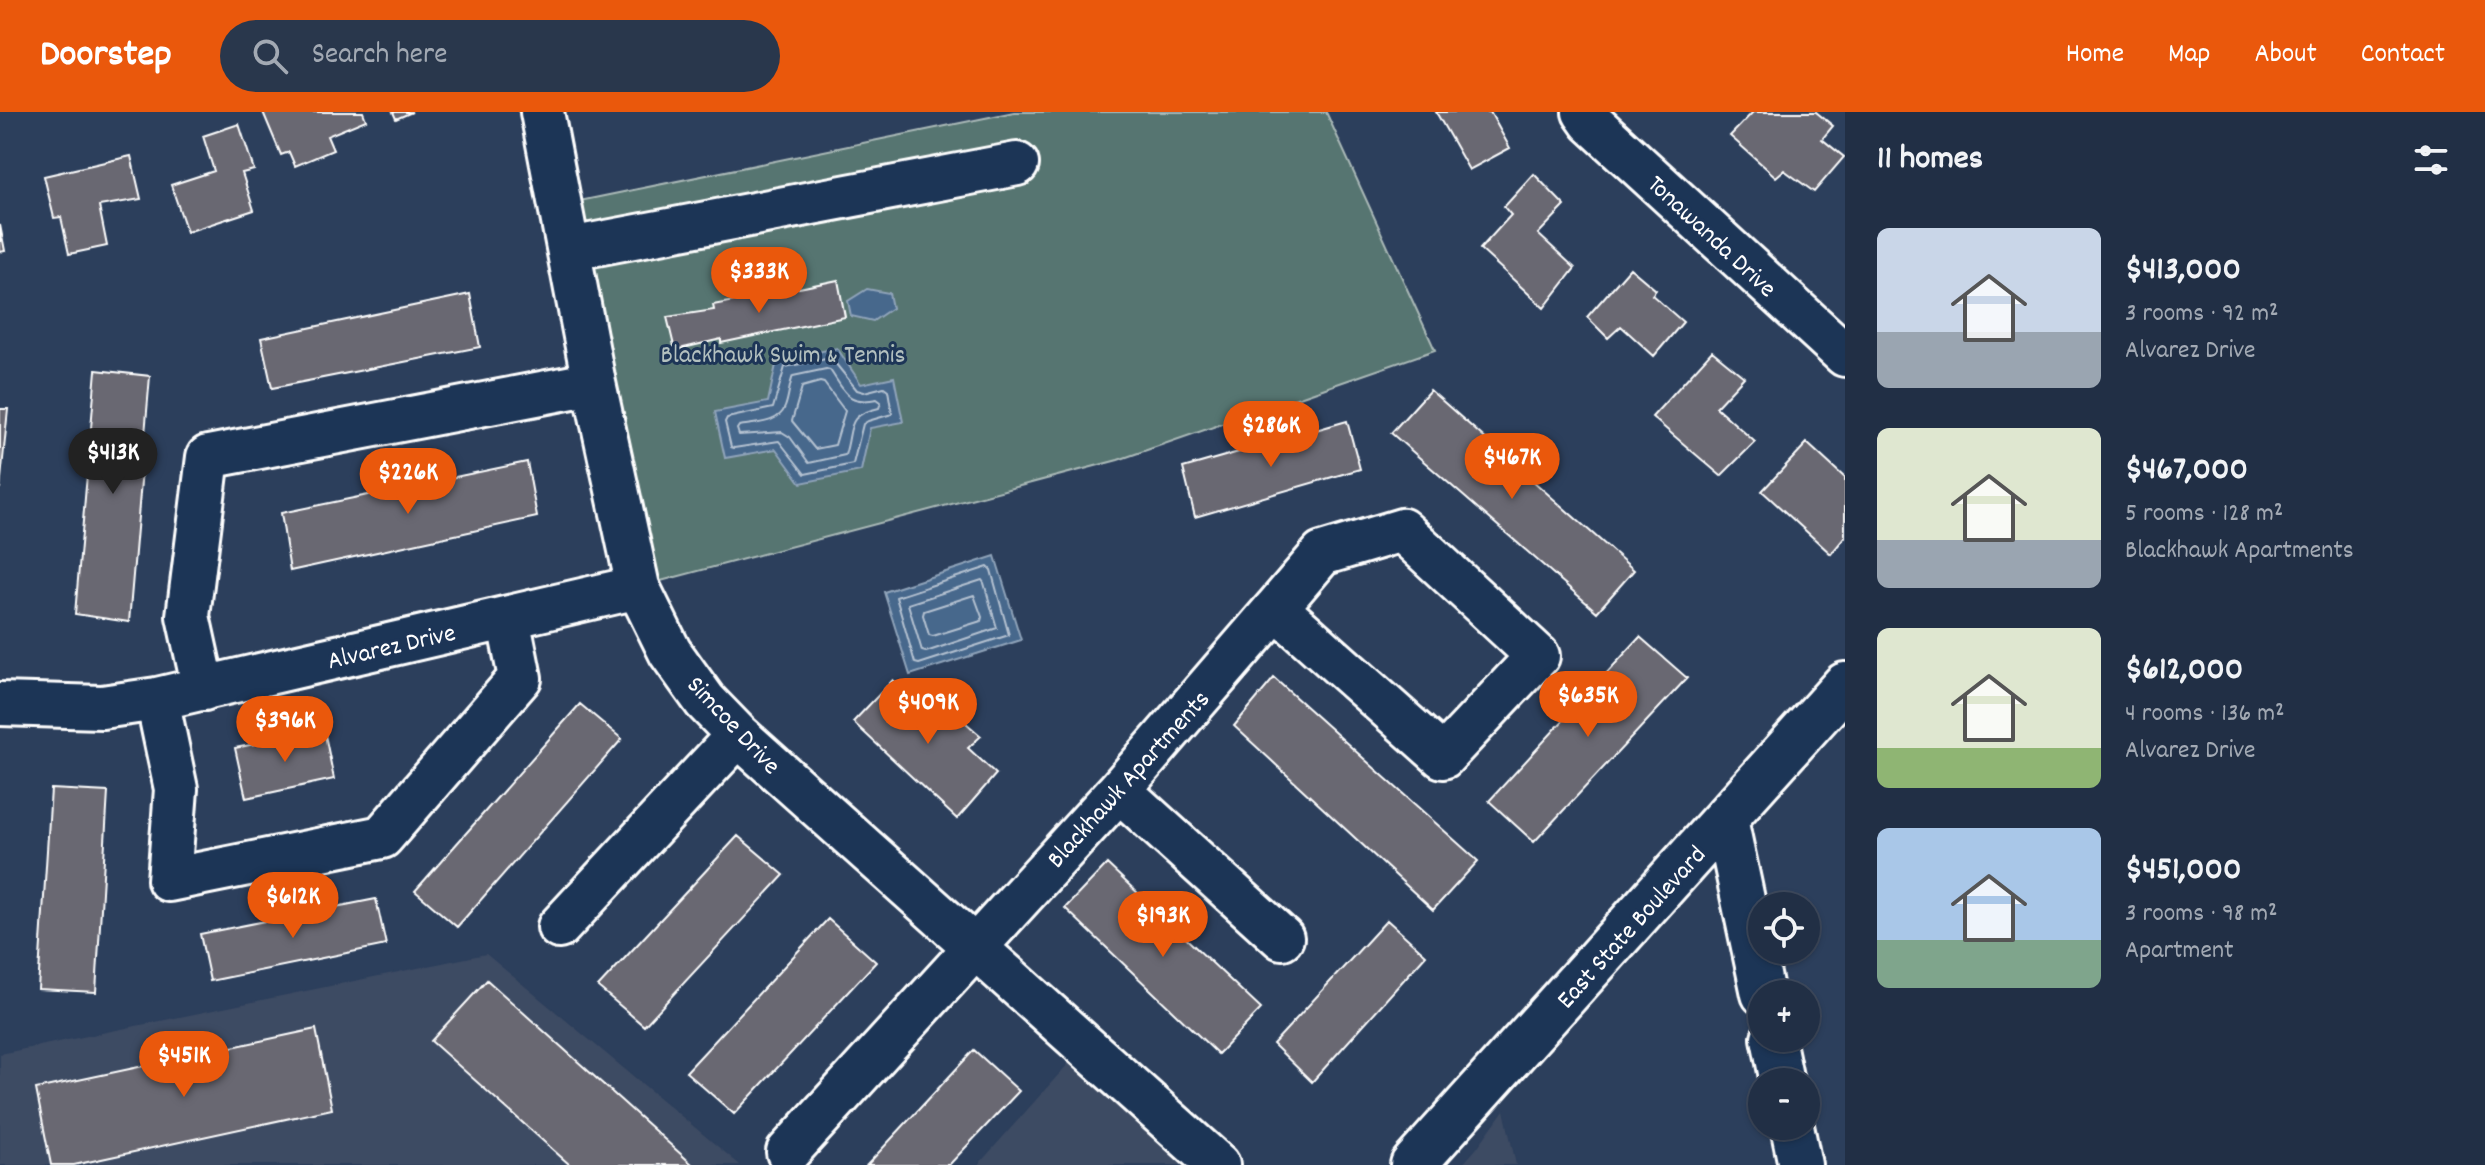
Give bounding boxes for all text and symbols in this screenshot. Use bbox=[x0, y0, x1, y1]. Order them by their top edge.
search box bbox=[220, 20, 780, 92]
text: Doorstep bbox=[40, 29, 172, 84]
icon: search bbox=[248, 34, 292, 78]
text: Search here bbox=[312, 35, 447, 78]
text: Home bbox=[2066, 36, 2124, 76]
text: Map bbox=[2168, 36, 2210, 76]
text: About bbox=[2254, 36, 2317, 76]
text: Contact bbox=[2361, 36, 2445, 76]
text: 11 homes bbox=[1877, 136, 1983, 185]
icon: filters bbox=[2409, 138, 2453, 182]
street label: Tonawanda Drive bbox=[1638, 168, 1784, 307]
pin: $333K bbox=[703, 247, 815, 315]
text: $413,000 bbox=[2125, 247, 2241, 296]
text: $333K bbox=[729, 254, 789, 291]
icon: home bbox=[1941, 260, 2037, 356]
text: 3 rooms · 92 m² bbox=[2125, 296, 2279, 333]
text: Alvarez Drive bbox=[2125, 333, 2255, 370]
park label: Blackhawk Swim & Tennis bbox=[660, 338, 906, 375]
pin: $286K bbox=[1215, 401, 1327, 469]
text: $286K bbox=[1241, 408, 1301, 445]
pin: $413K bbox=[57, 428, 169, 496]
pin: $467K bbox=[1456, 433, 1568, 501]
text: $413K bbox=[86, 435, 140, 472]
text: $467K bbox=[1483, 440, 1541, 477]
text: $467,000 bbox=[2125, 447, 2248, 496]
pin: $226K bbox=[352, 448, 464, 516]
text: $226K bbox=[378, 455, 438, 492]
icon: home bbox=[1941, 460, 2037, 556]
text: 5 rooms · 128 m² bbox=[2125, 496, 2283, 533]
text: Blackhawk Apartments bbox=[2125, 533, 2354, 570]
street label: Alvarez Drive bbox=[324, 616, 460, 681]
text: $612,000 bbox=[2125, 647, 2243, 696]
icon: home bbox=[1941, 660, 2037, 756]
street label: Simcoe Drive bbox=[677, 669, 788, 784]
pin: $635K bbox=[1532, 671, 1644, 739]
pin: $409K bbox=[872, 678, 984, 746]
text: $635K bbox=[1557, 678, 1619, 715]
street label: Blackhawk Apartments bbox=[1039, 683, 1220, 878]
text: $409K bbox=[897, 685, 959, 722]
pin: $396K bbox=[229, 696, 341, 764]
text: 4 rooms · 136 m² bbox=[2125, 696, 2284, 733]
text: $396K bbox=[254, 703, 316, 740]
text: Alvarez Drive bbox=[2125, 733, 2255, 770]
street label: East State Boulevard bbox=[1549, 839, 1716, 1018]
text: $451,000 bbox=[2125, 847, 2242, 896]
icon: home bbox=[1941, 860, 2037, 956]
pin: $612K bbox=[237, 872, 349, 940]
text: $612K bbox=[266, 879, 321, 916]
pin: $193K bbox=[1107, 891, 1219, 959]
map controls bbox=[1748, 892, 1820, 1140]
button: locate bbox=[1748, 892, 1820, 964]
text: 3 rooms · 98 m² bbox=[2125, 896, 2278, 933]
text: $193K bbox=[1136, 898, 1190, 935]
text: Apartment bbox=[2125, 933, 2234, 970]
button: + bbox=[1748, 980, 1820, 1052]
pin: $451K bbox=[128, 1031, 240, 1099]
text: $451K bbox=[157, 1038, 211, 1075]
button: − bbox=[1748, 1068, 1820, 1140]

